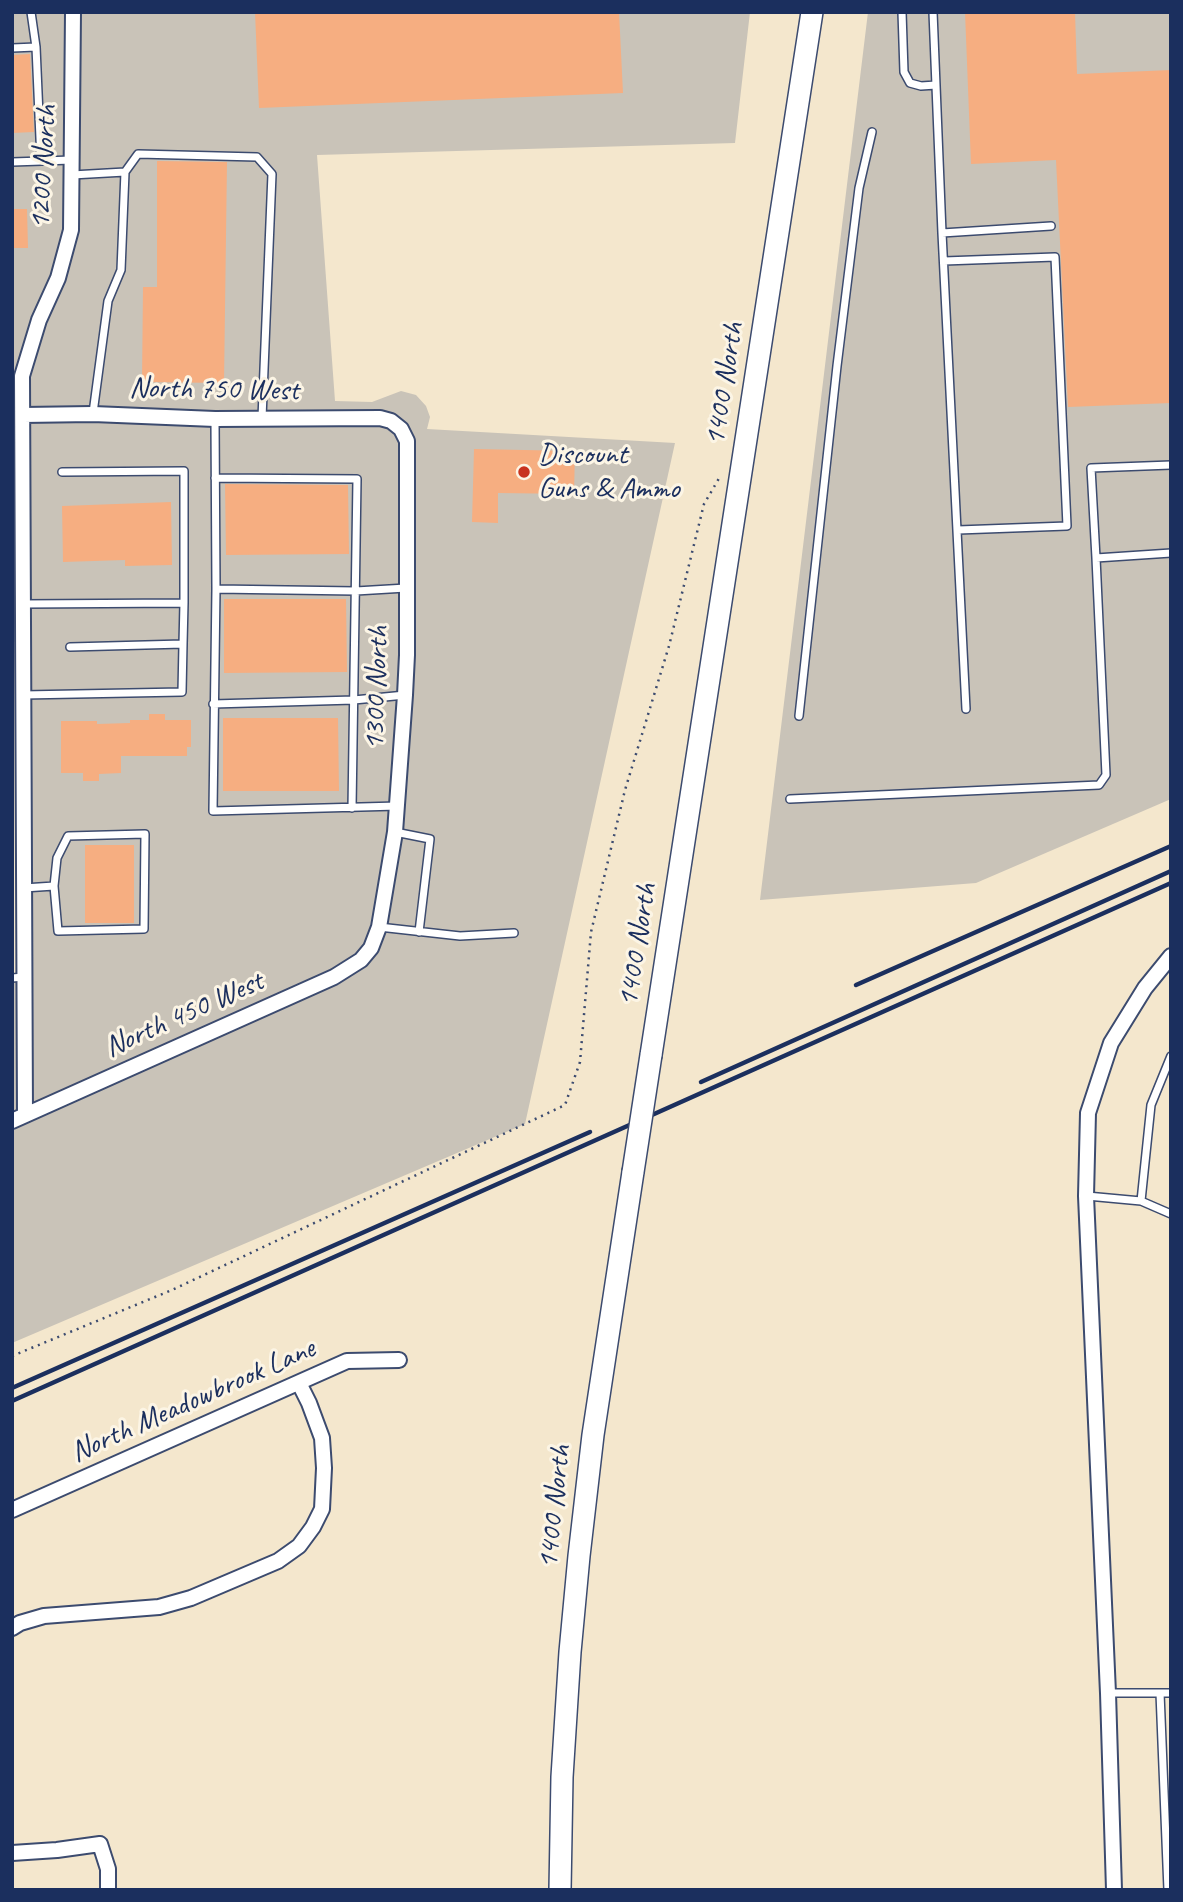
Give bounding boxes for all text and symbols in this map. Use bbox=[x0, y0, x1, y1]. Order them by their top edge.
street label: 1200 North bbox=[23, 104, 65, 230]
street label: 1400 North bbox=[698, 320, 752, 448]
street label: North 750 West bbox=[129, 371, 299, 409]
place label: Discount Guns & Ammo bbox=[538, 437, 680, 508]
marker: Discount Guns & Ammo bbox=[516, 464, 532, 480]
street label: 1300 North bbox=[357, 625, 397, 751]
street label: 1400 North bbox=[611, 881, 665, 1009]
street label: North 450 West bbox=[99, 964, 269, 1066]
street label: North Meadowbrook Lane bbox=[65, 1331, 321, 1471]
street label: 1400 North bbox=[531, 1443, 579, 1571]

